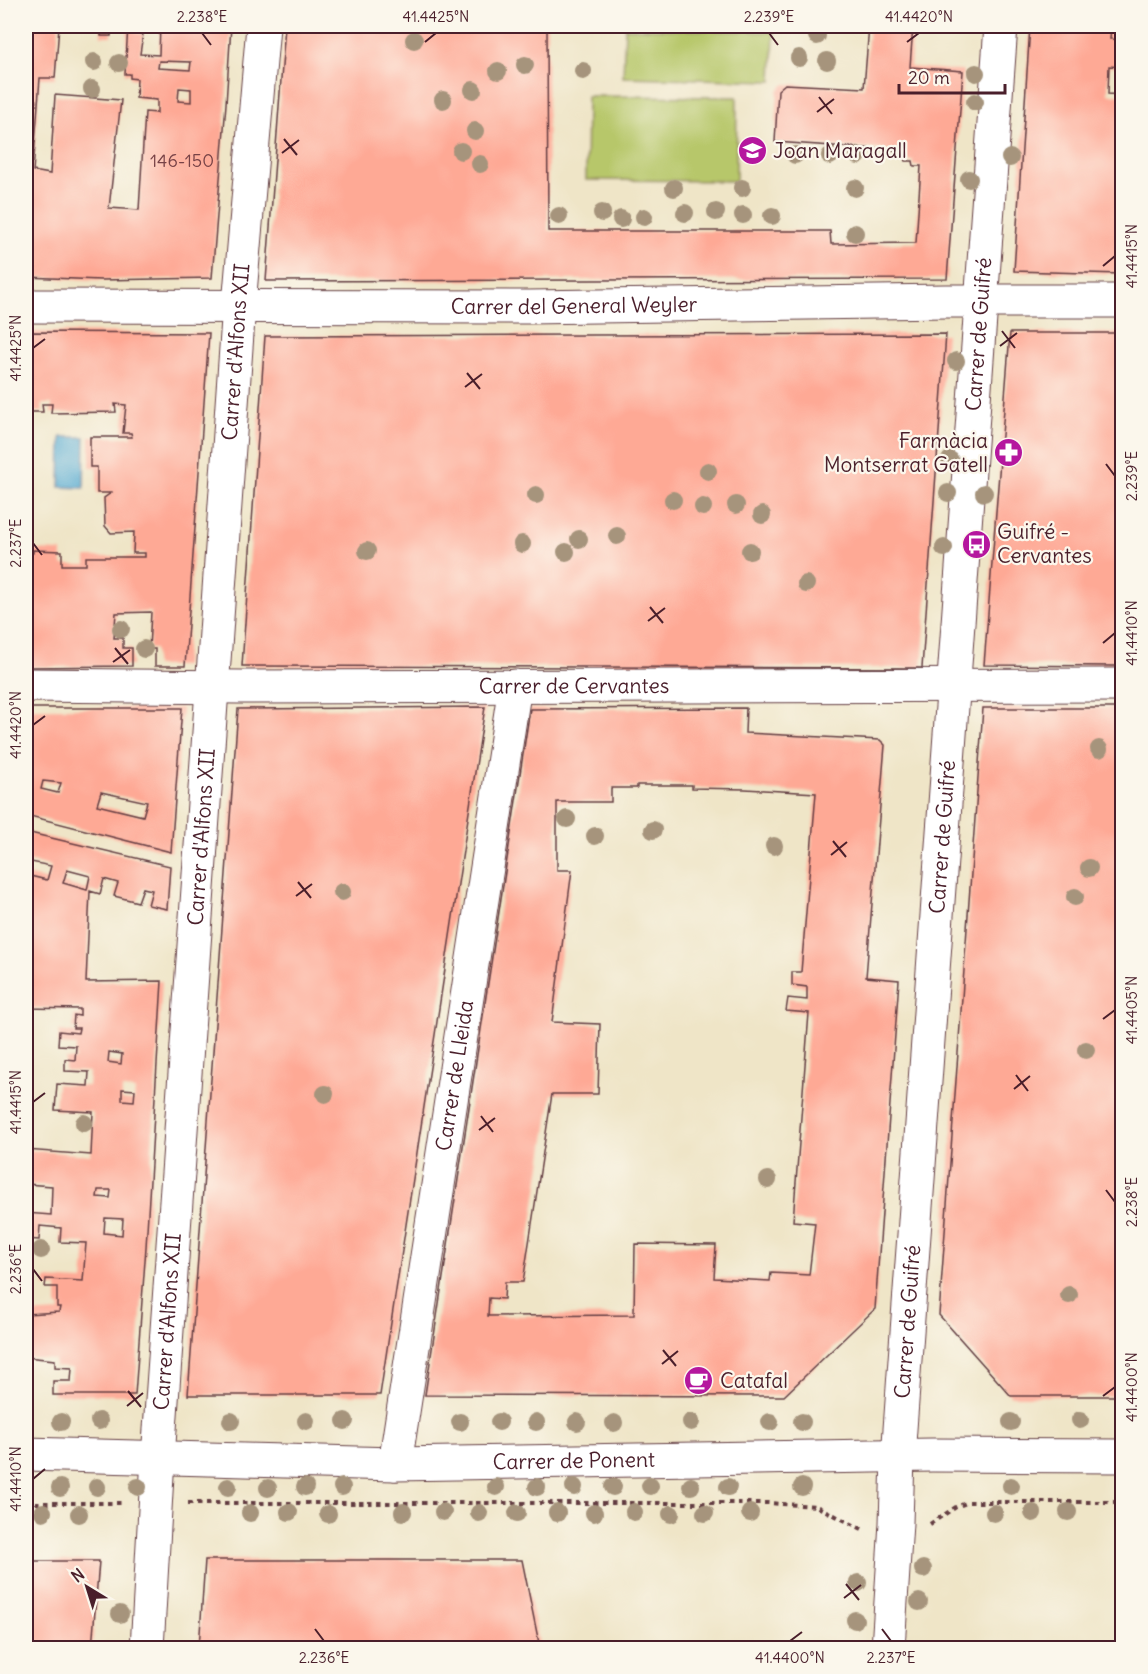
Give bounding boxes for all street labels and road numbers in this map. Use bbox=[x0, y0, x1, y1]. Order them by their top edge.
street label: Carrer de Guifré bbox=[959, 256, 997, 412]
street label: Carrer d'Alfons XII bbox=[216, 262, 256, 441]
street label: Carrer del General Weyler bbox=[451, 291, 698, 320]
street label: Carrer de Cervantes bbox=[479, 672, 669, 699]
street label: Carrer d'Alfons XII bbox=[181, 747, 221, 926]
street label: Carrer de Guifré bbox=[923, 759, 961, 915]
street label: Carrer de Lleida bbox=[429, 998, 479, 1153]
street label: Carrer d'Alfons XII bbox=[147, 1232, 187, 1411]
street label: Carrer de Guifré bbox=[888, 1244, 926, 1399]
street label: Carrer de Ponent bbox=[492, 1446, 655, 1475]

